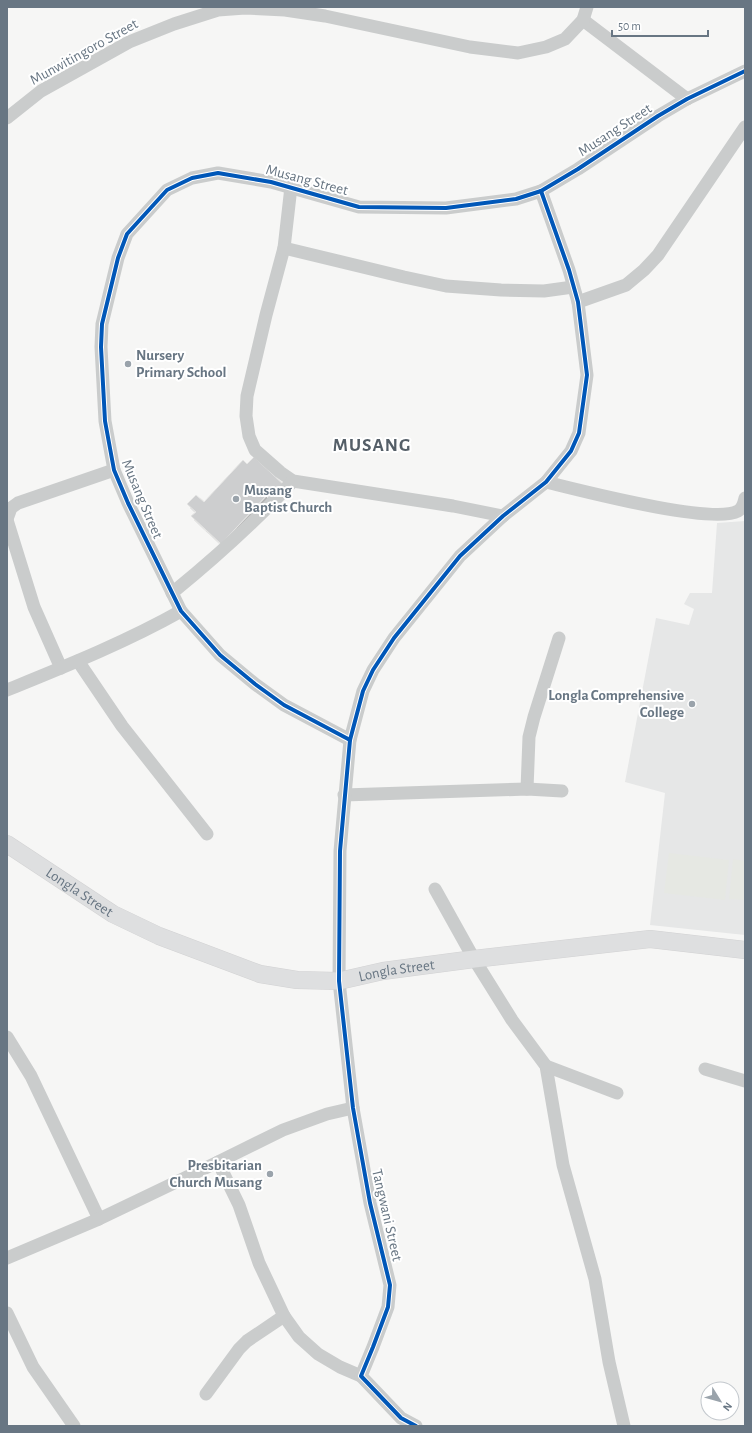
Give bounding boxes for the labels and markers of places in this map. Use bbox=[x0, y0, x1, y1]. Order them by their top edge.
place label: Nursery Primary School bbox=[136, 348, 227, 380]
marker: Nursery Primary School bbox=[123, 359, 133, 369]
place label: Musang Baptist Church bbox=[244, 483, 332, 515]
marker: Musang Baptist Church bbox=[231, 494, 241, 504]
place label: Longla Comprehensive College bbox=[548, 688, 684, 720]
marker: Longla Comprehensive College bbox=[687, 699, 697, 709]
place label: Presbitarian Church Musang bbox=[169, 1158, 262, 1190]
marker: Presbitarian Church Musang bbox=[265, 1169, 275, 1179]

